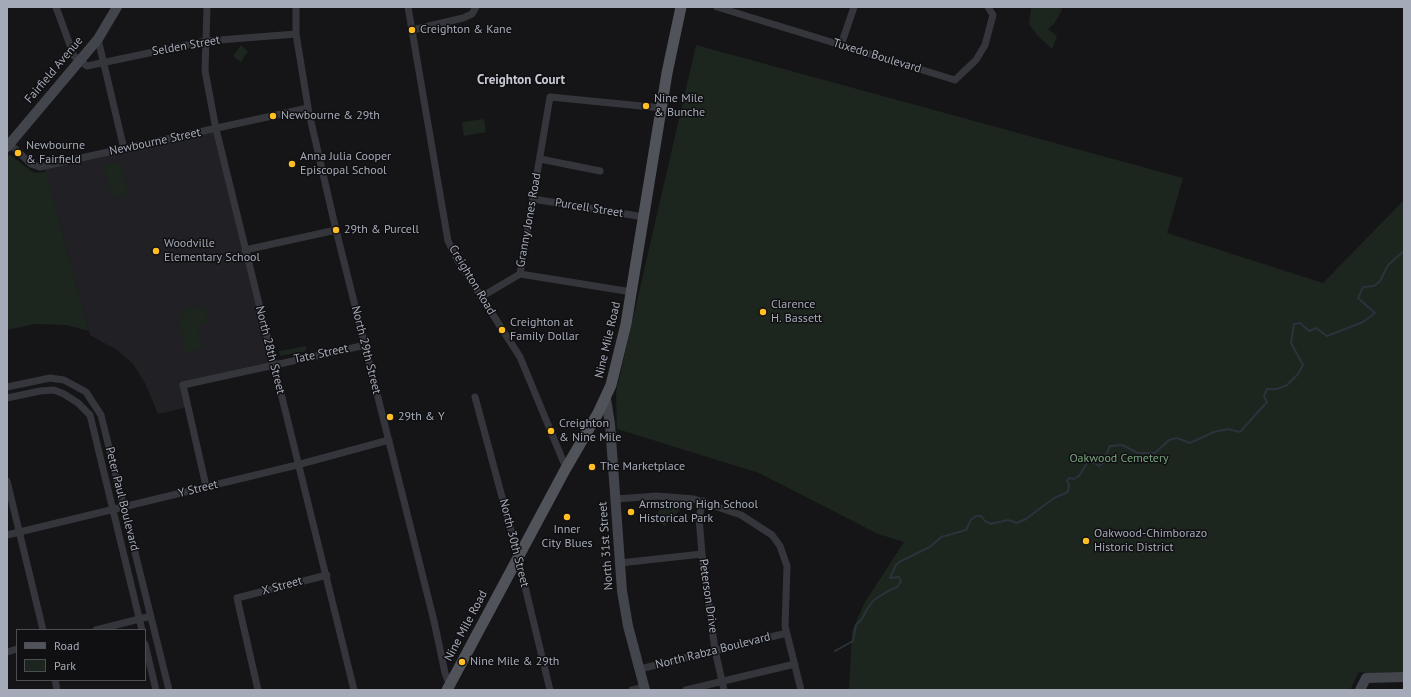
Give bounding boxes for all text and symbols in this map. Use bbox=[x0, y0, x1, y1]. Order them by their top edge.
place label: Creighton & Kane bbox=[420, 23, 512, 37]
marker: Creighton & Kane bbox=[407, 25, 417, 35]
street label: Selden Street bbox=[151, 33, 221, 59]
street label: Fairfield Avenue bbox=[22, 34, 86, 106]
street label: Tuxedo Boulevard bbox=[831, 36, 923, 76]
district label: Creighton Court bbox=[477, 72, 565, 88]
place label: Nine Mile & Bunche bbox=[654, 92, 705, 120]
marker: Nine Mile & Bunche bbox=[641, 101, 651, 111]
place label: Newbourne & 29th bbox=[281, 109, 380, 123]
marker: Newbourne & 29th bbox=[268, 111, 278, 121]
street label: Newbourne Street bbox=[108, 125, 202, 159]
place label: Newbourne & Fairfield bbox=[26, 139, 85, 167]
marker: Newbourne & Fairfield bbox=[13, 148, 23, 158]
place label: Anna Julia Cooper Episcopal School bbox=[300, 150, 391, 178]
marker: Anna Julia Cooper Episcopal School bbox=[287, 159, 297, 169]
street label: Granny Jones Road bbox=[514, 172, 544, 268]
street label: Purcell Street bbox=[554, 195, 624, 221]
place label: 29th & Purcell bbox=[344, 223, 419, 237]
marker: 29th & Purcell bbox=[331, 225, 341, 235]
place label: Woodville Elementary School bbox=[164, 237, 260, 265]
street label: Creighton Road bbox=[446, 243, 498, 317]
marker: Woodville Elementary School bbox=[151, 246, 161, 256]
place label: Clarence H. Bassett bbox=[771, 298, 822, 326]
street label: Nine Mile Road bbox=[592, 300, 624, 380]
street label: North 28th Street bbox=[252, 304, 288, 396]
street label: North 29th Street bbox=[348, 304, 384, 396]
marker: Clarence H. Bassett bbox=[758, 307, 768, 317]
place label: Creighton at Family Dollar bbox=[510, 316, 579, 344]
marker: Creighton at Family Dollar bbox=[497, 325, 507, 335]
street label: Tate Street bbox=[292, 341, 350, 367]
place label: 29th & Y bbox=[398, 410, 445, 424]
marker: 29th & Y bbox=[385, 412, 395, 422]
place label: Creighton & Nine Mile bbox=[559, 417, 621, 445]
marker: Creighton & Nine Mile bbox=[546, 426, 556, 436]
street label: Peter Paul Boulevard bbox=[102, 446, 142, 552]
park label: Oakwood Cemetery bbox=[1069, 452, 1169, 466]
place label: The Marketplace bbox=[600, 460, 685, 474]
marker: The Marketplace bbox=[587, 462, 597, 472]
street label: Y Street bbox=[177, 477, 219, 501]
street label: North 30th Street bbox=[496, 497, 532, 589]
place label: Armstrong High School Historical Park bbox=[639, 498, 758, 526]
street label: North 31st Street bbox=[596, 501, 616, 591]
marker: Armstrong High School Historical Park bbox=[626, 507, 636, 517]
marker: Inner City Blues bbox=[562, 512, 572, 522]
place label: Inner City Blues bbox=[541, 523, 593, 551]
place label: Oakwood-Chimborazo Historic District bbox=[1094, 527, 1207, 555]
marker: Oakwood-Chimborazo Historic District bbox=[1081, 536, 1091, 546]
street label: Peterson Drive bbox=[696, 558, 720, 634]
street label: X Street bbox=[260, 574, 304, 598]
street label: Nine Mile Road bbox=[441, 588, 491, 664]
legend bbox=[16, 629, 146, 681]
street label: North Rabza Boulevard bbox=[654, 630, 772, 672]
text: Road bbox=[54, 638, 79, 653]
place label: Nine Mile & 29th bbox=[470, 655, 559, 669]
marker: Nine Mile & 29th bbox=[457, 657, 467, 667]
text: Park bbox=[54, 658, 76, 673]

